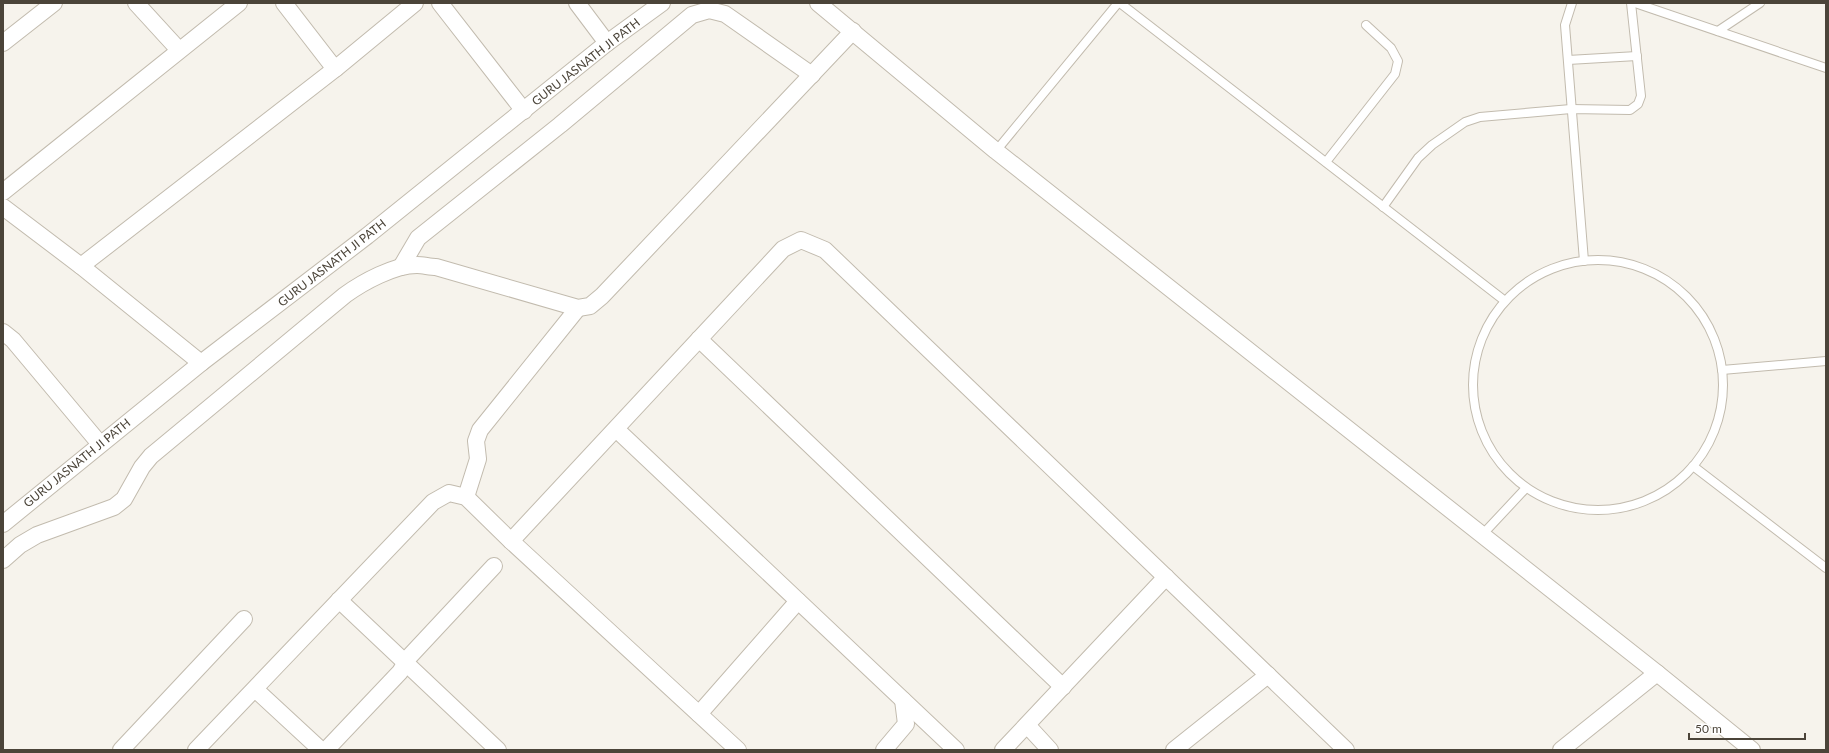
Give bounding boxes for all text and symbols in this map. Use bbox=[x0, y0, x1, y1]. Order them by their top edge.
street label: GURU JASNATH JI PATH bbox=[529, 15, 643, 109]
street label: GURU JASNATH JI PATH bbox=[275, 216, 389, 310]
street label: GURU JASNATH JI PATH bbox=[20, 415, 133, 510]
scale bar bbox=[1689, 715, 1805, 741]
text: 50 m bbox=[1695, 721, 1722, 736]

